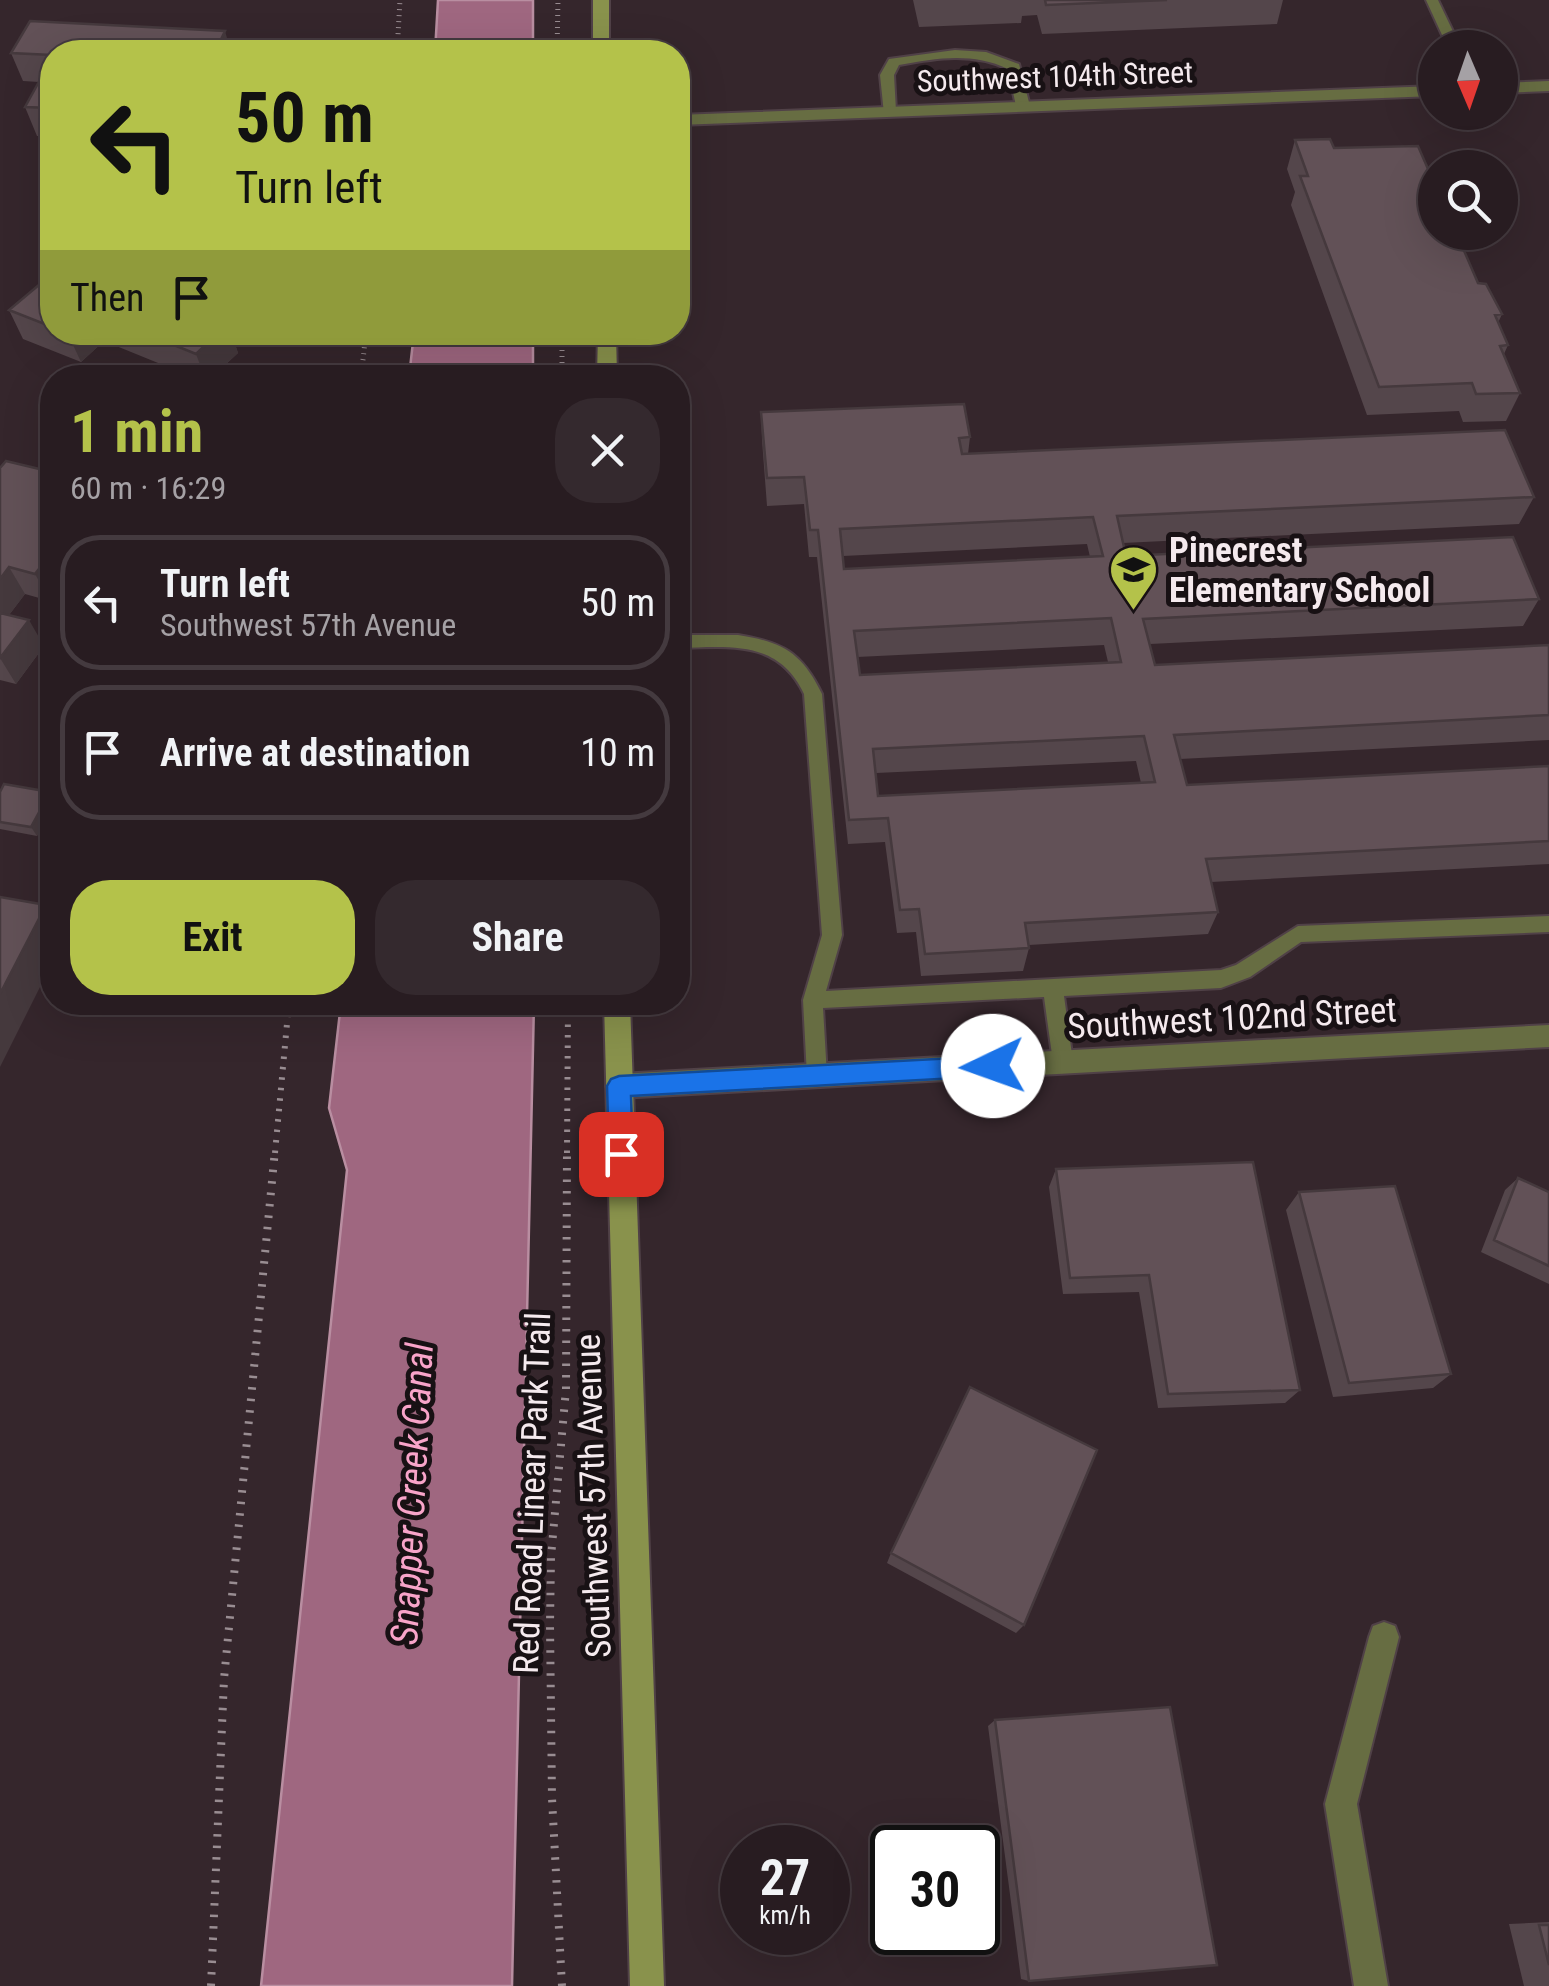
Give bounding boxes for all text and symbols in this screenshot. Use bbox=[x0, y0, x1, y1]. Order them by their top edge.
north arrow bbox=[1418, 30, 1518, 130]
map controls bbox=[1418, 30, 1518, 250]
street label: Southwest 104th Street bbox=[916, 54, 1194, 99]
text: 50 m bbox=[235, 77, 374, 159]
icon: left bbox=[70, 80, 200, 210]
button: search bbox=[1418, 150, 1518, 250]
text: Turn left bbox=[235, 161, 383, 214]
icon: arrive bbox=[164, 270, 219, 325]
text: Then bbox=[70, 276, 144, 320]
text: 1 min bbox=[70, 396, 203, 467]
button: close bbox=[555, 398, 660, 503]
text: 60 m · 16:29 bbox=[70, 469, 226, 507]
place label: Pinecrest Elementary School bbox=[1169, 530, 1430, 611]
school or university icon: Pinecrest Elementary School bbox=[1108, 544, 1160, 612]
text: Turn left bbox=[160, 562, 290, 606]
icon: left bbox=[75, 575, 130, 630]
text: 50 m bbox=[580, 581, 655, 625]
text: Southwest 57th Avenue bbox=[160, 606, 456, 644]
icon: arrive bbox=[75, 725, 130, 780]
text: Arrive at destination bbox=[160, 731, 470, 775]
text: 10 m bbox=[580, 731, 655, 775]
button: Exit bbox=[70, 880, 355, 995]
button: Share bbox=[375, 880, 660, 995]
street label: Southwest 102nd Street bbox=[1066, 989, 1398, 1048]
position arrow bbox=[941, 1014, 1045, 1118]
pin bbox=[579, 1112, 664, 1197]
icon: arrive bbox=[594, 1127, 649, 1182]
street label: Red Road Linear Park Trail bbox=[506, 1312, 559, 1674]
street label: Southwest 57th Avenue bbox=[567, 1333, 620, 1659]
water label: Snapper Creek Canal bbox=[382, 1341, 442, 1646]
speed limit sign: 30 bbox=[870, 1825, 1000, 1955]
text: 27 bbox=[760, 1849, 810, 1907]
text: km/h bbox=[759, 1901, 811, 1930]

